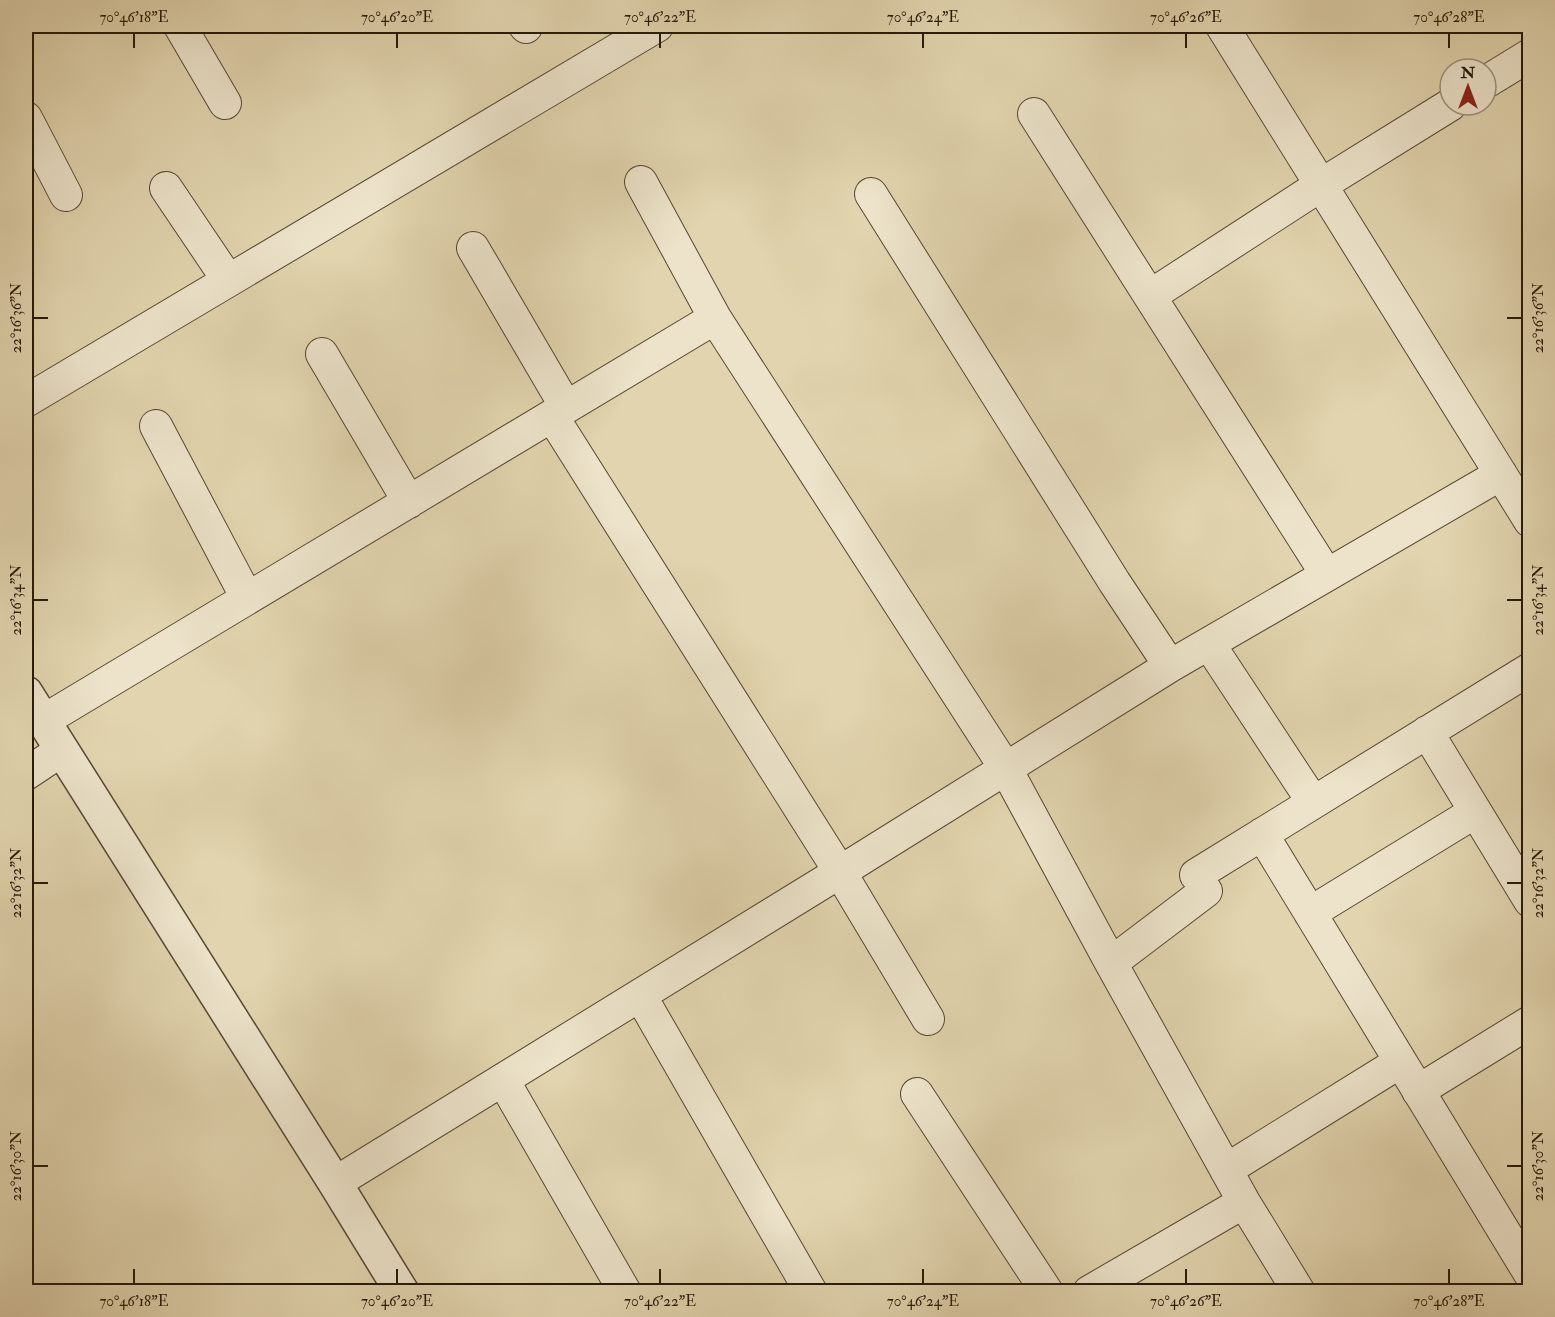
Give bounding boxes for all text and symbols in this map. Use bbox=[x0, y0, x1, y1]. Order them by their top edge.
text: 70°46'18"E bbox=[99, 8, 169, 27]
text: 70°46'20"E bbox=[361, 8, 433, 27]
text: 70°46'22"E bbox=[624, 8, 696, 27]
text: 70°46'24"E bbox=[887, 8, 959, 27]
text: 70°46'26"E bbox=[1150, 8, 1222, 27]
text: 70°46'28"E bbox=[1413, 8, 1485, 27]
north arrow bbox=[1438, 57, 1498, 117]
text: N bbox=[1460, 63, 1476, 83]
text: 22°16'36"N bbox=[7, 282, 26, 353]
text: 22°16'36"N bbox=[1529, 282, 1548, 353]
text: 22°16'34"N bbox=[7, 564, 26, 635]
text: 22°16'34"N bbox=[1529, 564, 1548, 635]
text: 22°16'32"N bbox=[7, 847, 26, 918]
text: 22°16'32"N bbox=[1529, 847, 1548, 918]
text: 22°16'30"N bbox=[7, 1130, 26, 1201]
text: 22°16'30"N bbox=[1529, 1130, 1548, 1201]
text: 70°46'18"E bbox=[99, 1292, 169, 1311]
text: 70°46'20"E bbox=[361, 1292, 433, 1311]
text: 70°46'22"E bbox=[624, 1292, 696, 1311]
text: 70°46'24"E bbox=[887, 1292, 959, 1311]
text: 70°46'26"E bbox=[1150, 1292, 1222, 1311]
text: 70°46'28"E bbox=[1413, 1292, 1485, 1311]

